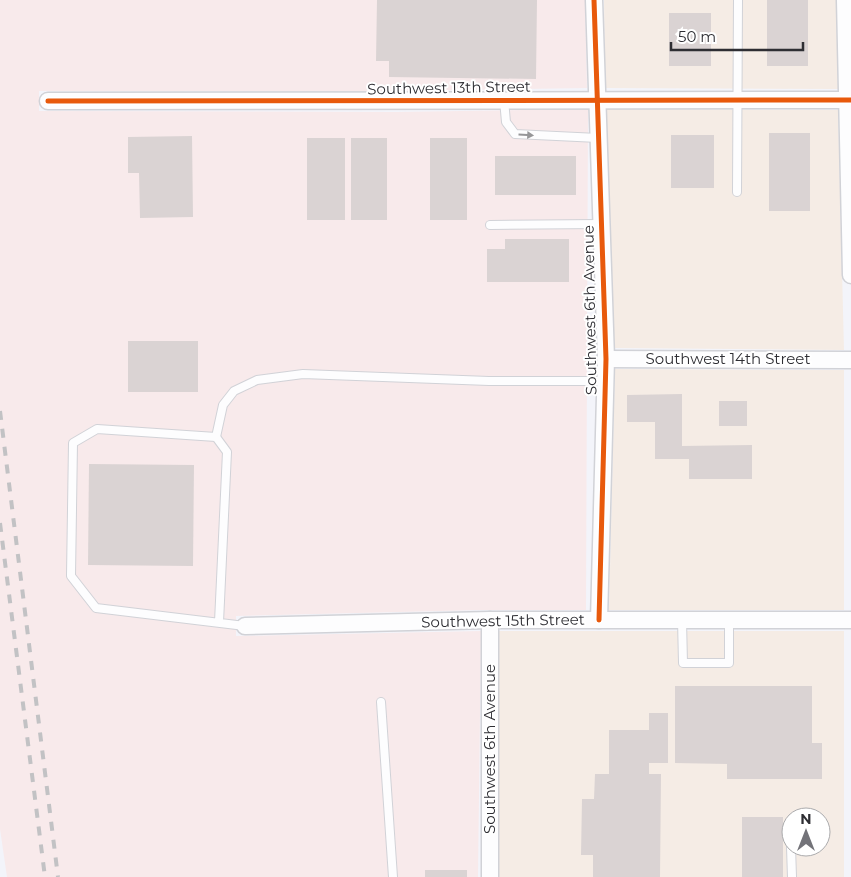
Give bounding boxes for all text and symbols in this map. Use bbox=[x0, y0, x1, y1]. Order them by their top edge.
scale bar bbox=[671, 20, 804, 52]
text: 50 m bbox=[678, 27, 716, 46]
street label: Southwest 13th Street bbox=[367, 77, 531, 98]
one-way arrow bbox=[519, 131, 535, 139]
street label: Southwest 6th Avenue bbox=[579, 225, 600, 395]
street label: Southwest 14th Street bbox=[646, 349, 811, 368]
street label: Southwest 15th Street bbox=[421, 610, 585, 631]
street label: Southwest 6th Avenue bbox=[480, 664, 499, 834]
north arrow bbox=[781, 807, 831, 857]
text: N bbox=[800, 810, 812, 828]

